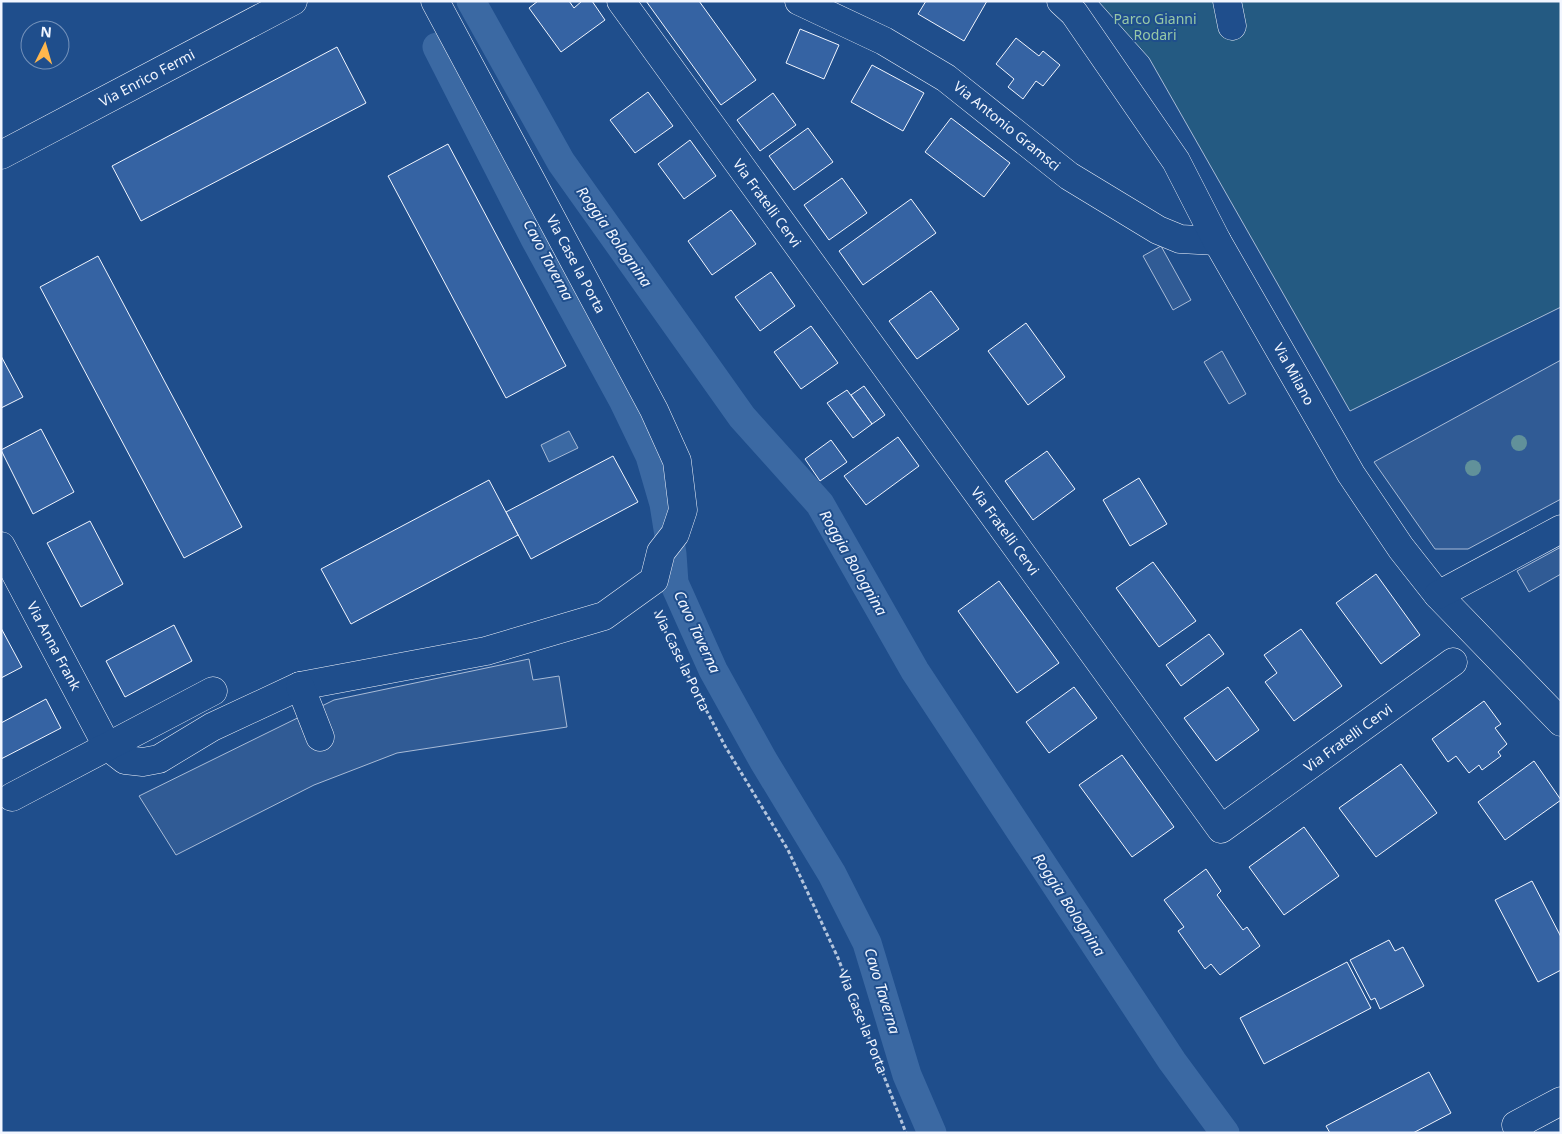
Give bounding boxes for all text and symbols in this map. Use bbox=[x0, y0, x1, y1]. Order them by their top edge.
park label: Parco Gianni Rodari bbox=[1113, 9, 1197, 44]
north arrow bbox=[20, 20, 70, 70]
text: N bbox=[40, 22, 53, 42]
street label: Via Enrico Fermi bbox=[96, 44, 198, 111]
street label: Via Antonio Gramsci bbox=[950, 76, 1065, 175]
street label: Via Fratelli Cervi bbox=[729, 155, 806, 251]
water label: Roggia Bolognina bbox=[573, 182, 657, 291]
street label: Via Case la Porta bbox=[542, 211, 610, 316]
water label: Cavo Taverna bbox=[519, 215, 579, 304]
street label: Via Milano bbox=[1270, 339, 1319, 408]
street label: Via Fratelli Cervi bbox=[967, 483, 1044, 579]
water label: Roggia Bolognina bbox=[815, 506, 892, 619]
water label: Cavo Taverna bbox=[670, 587, 726, 677]
street label: Via Anna Frank bbox=[23, 598, 86, 694]
street label: Via Case la Porta bbox=[650, 608, 715, 714]
street label: Via Fratelli Cervi bbox=[1300, 699, 1396, 776]
water label: Roggia Bolognina bbox=[1029, 849, 1111, 960]
water label: Cavo Taverna bbox=[860, 945, 906, 1037]
street label: Via Case la Porta bbox=[834, 968, 893, 1076]

